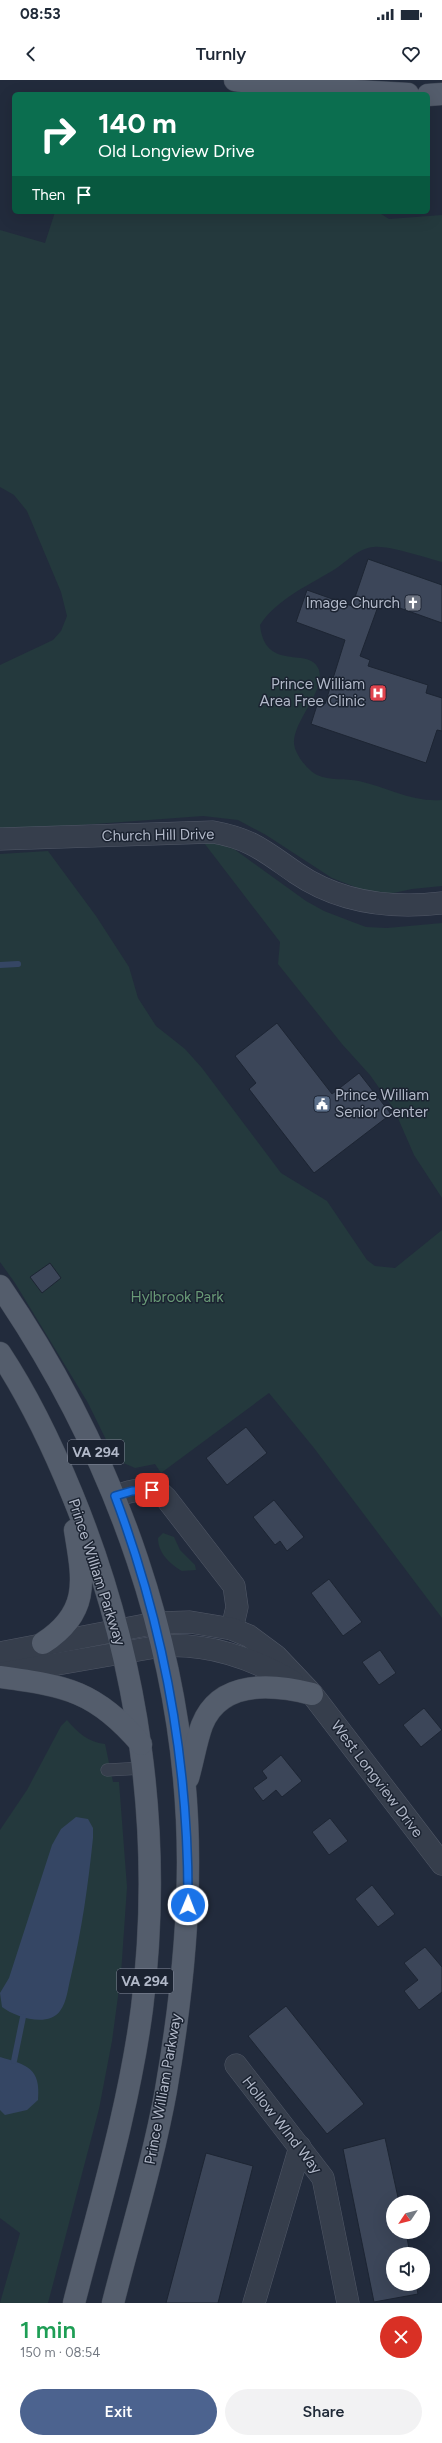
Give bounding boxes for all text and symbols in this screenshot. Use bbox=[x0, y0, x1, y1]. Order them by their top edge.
text: 08:53 bbox=[20, 5, 60, 23]
icon: back bbox=[20, 43, 42, 65]
text: Turnly bbox=[196, 43, 246, 65]
icon: heart bbox=[400, 43, 422, 65]
text: 140 m bbox=[98, 106, 177, 140]
icon: right bbox=[32, 108, 84, 160]
text: Old Longview Drive bbox=[98, 140, 255, 162]
icon: arrive bbox=[73, 184, 95, 206]
text: Then bbox=[32, 186, 65, 204]
church icon: Image Church bbox=[403, 593, 423, 613]
place label: Image Church bbox=[306, 594, 400, 612]
place label: Prince William Area Free Clinic bbox=[260, 675, 365, 710]
hospital icon: Prince William Area Free Clinic bbox=[368, 683, 388, 703]
street label: Church Hill Drive bbox=[102, 825, 214, 845]
place label: Prince William Senior Center bbox=[335, 1086, 429, 1121]
public building icon: Prince William Senior Center bbox=[312, 1094, 332, 1114]
park label: Hylbrook Park bbox=[130, 1288, 224, 1306]
road number: VA 294 bbox=[68, 1440, 124, 1464]
pin bbox=[135, 1473, 169, 1507]
icon: arrive bbox=[141, 1479, 163, 1501]
street label: Prince William Parkway bbox=[65, 1496, 129, 1648]
street label: West Longview Drive bbox=[327, 1717, 427, 1841]
position arrow bbox=[167, 1884, 209, 1926]
road number: VA 294 bbox=[117, 1969, 173, 1993]
street label: Prince William Parkway bbox=[141, 2012, 185, 2166]
street label: Hollow WInd Way bbox=[238, 2073, 326, 2178]
north arrow bbox=[386, 2195, 430, 2239]
map controls bbox=[386, 2195, 430, 2291]
button: sound bbox=[386, 2247, 430, 2291]
text: 1 min bbox=[20, 2315, 76, 2344]
button: close bbox=[380, 2316, 422, 2358]
text: 150 m · 08:54 bbox=[20, 2345, 100, 2360]
button: Exit bbox=[20, 2389, 217, 2435]
button: Share bbox=[225, 2389, 422, 2435]

